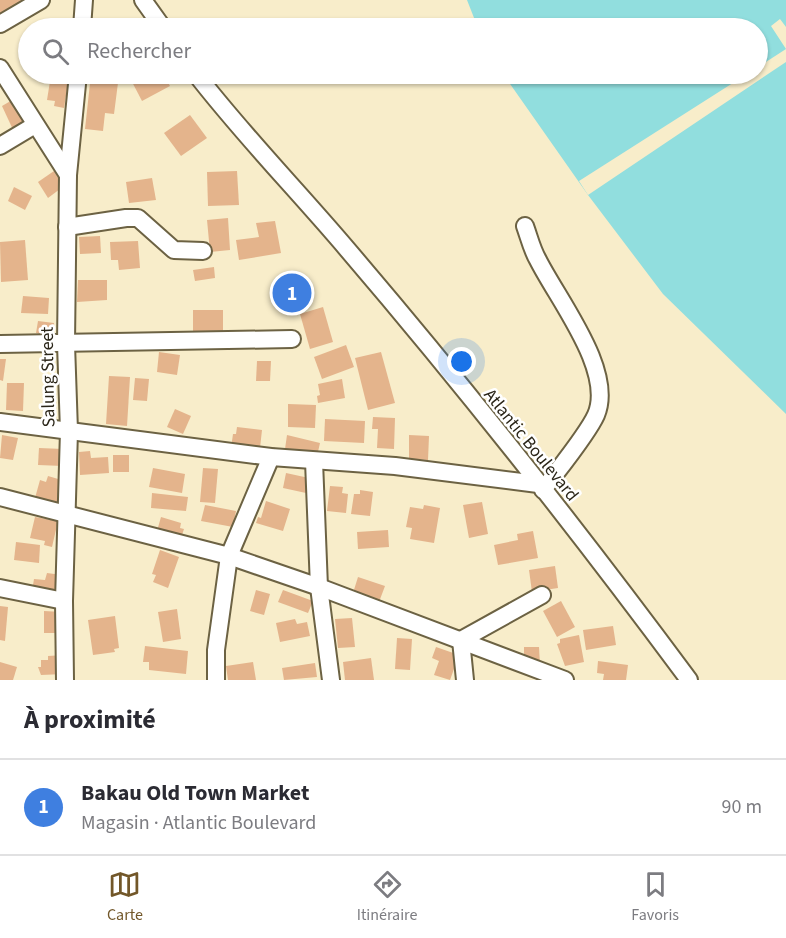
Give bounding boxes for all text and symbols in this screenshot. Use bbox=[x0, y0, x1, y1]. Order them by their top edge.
search box bbox=[18, 18, 768, 84]
icon: search bbox=[39, 35, 72, 68]
text: Rechercher bbox=[87, 35, 191, 67]
pin: 1 bbox=[272, 270, 312, 316]
street label: Salung Street bbox=[35, 326, 61, 428]
your location bbox=[447, 347, 476, 376]
street label: Atlantic Boulevard bbox=[478, 383, 584, 507]
text: À proximité bbox=[24, 701, 156, 738]
text: Bakau Old Town Market bbox=[81, 777, 309, 809]
text: 1 bbox=[38, 793, 49, 821]
text: 90 m bbox=[722, 793, 762, 821]
text: Magasin · Atlantic Boulevard bbox=[81, 809, 316, 837]
tab: Carte bbox=[107, 868, 143, 926]
tab: Itinéraire bbox=[357, 868, 417, 926]
tab: Favoris bbox=[631, 868, 679, 926]

